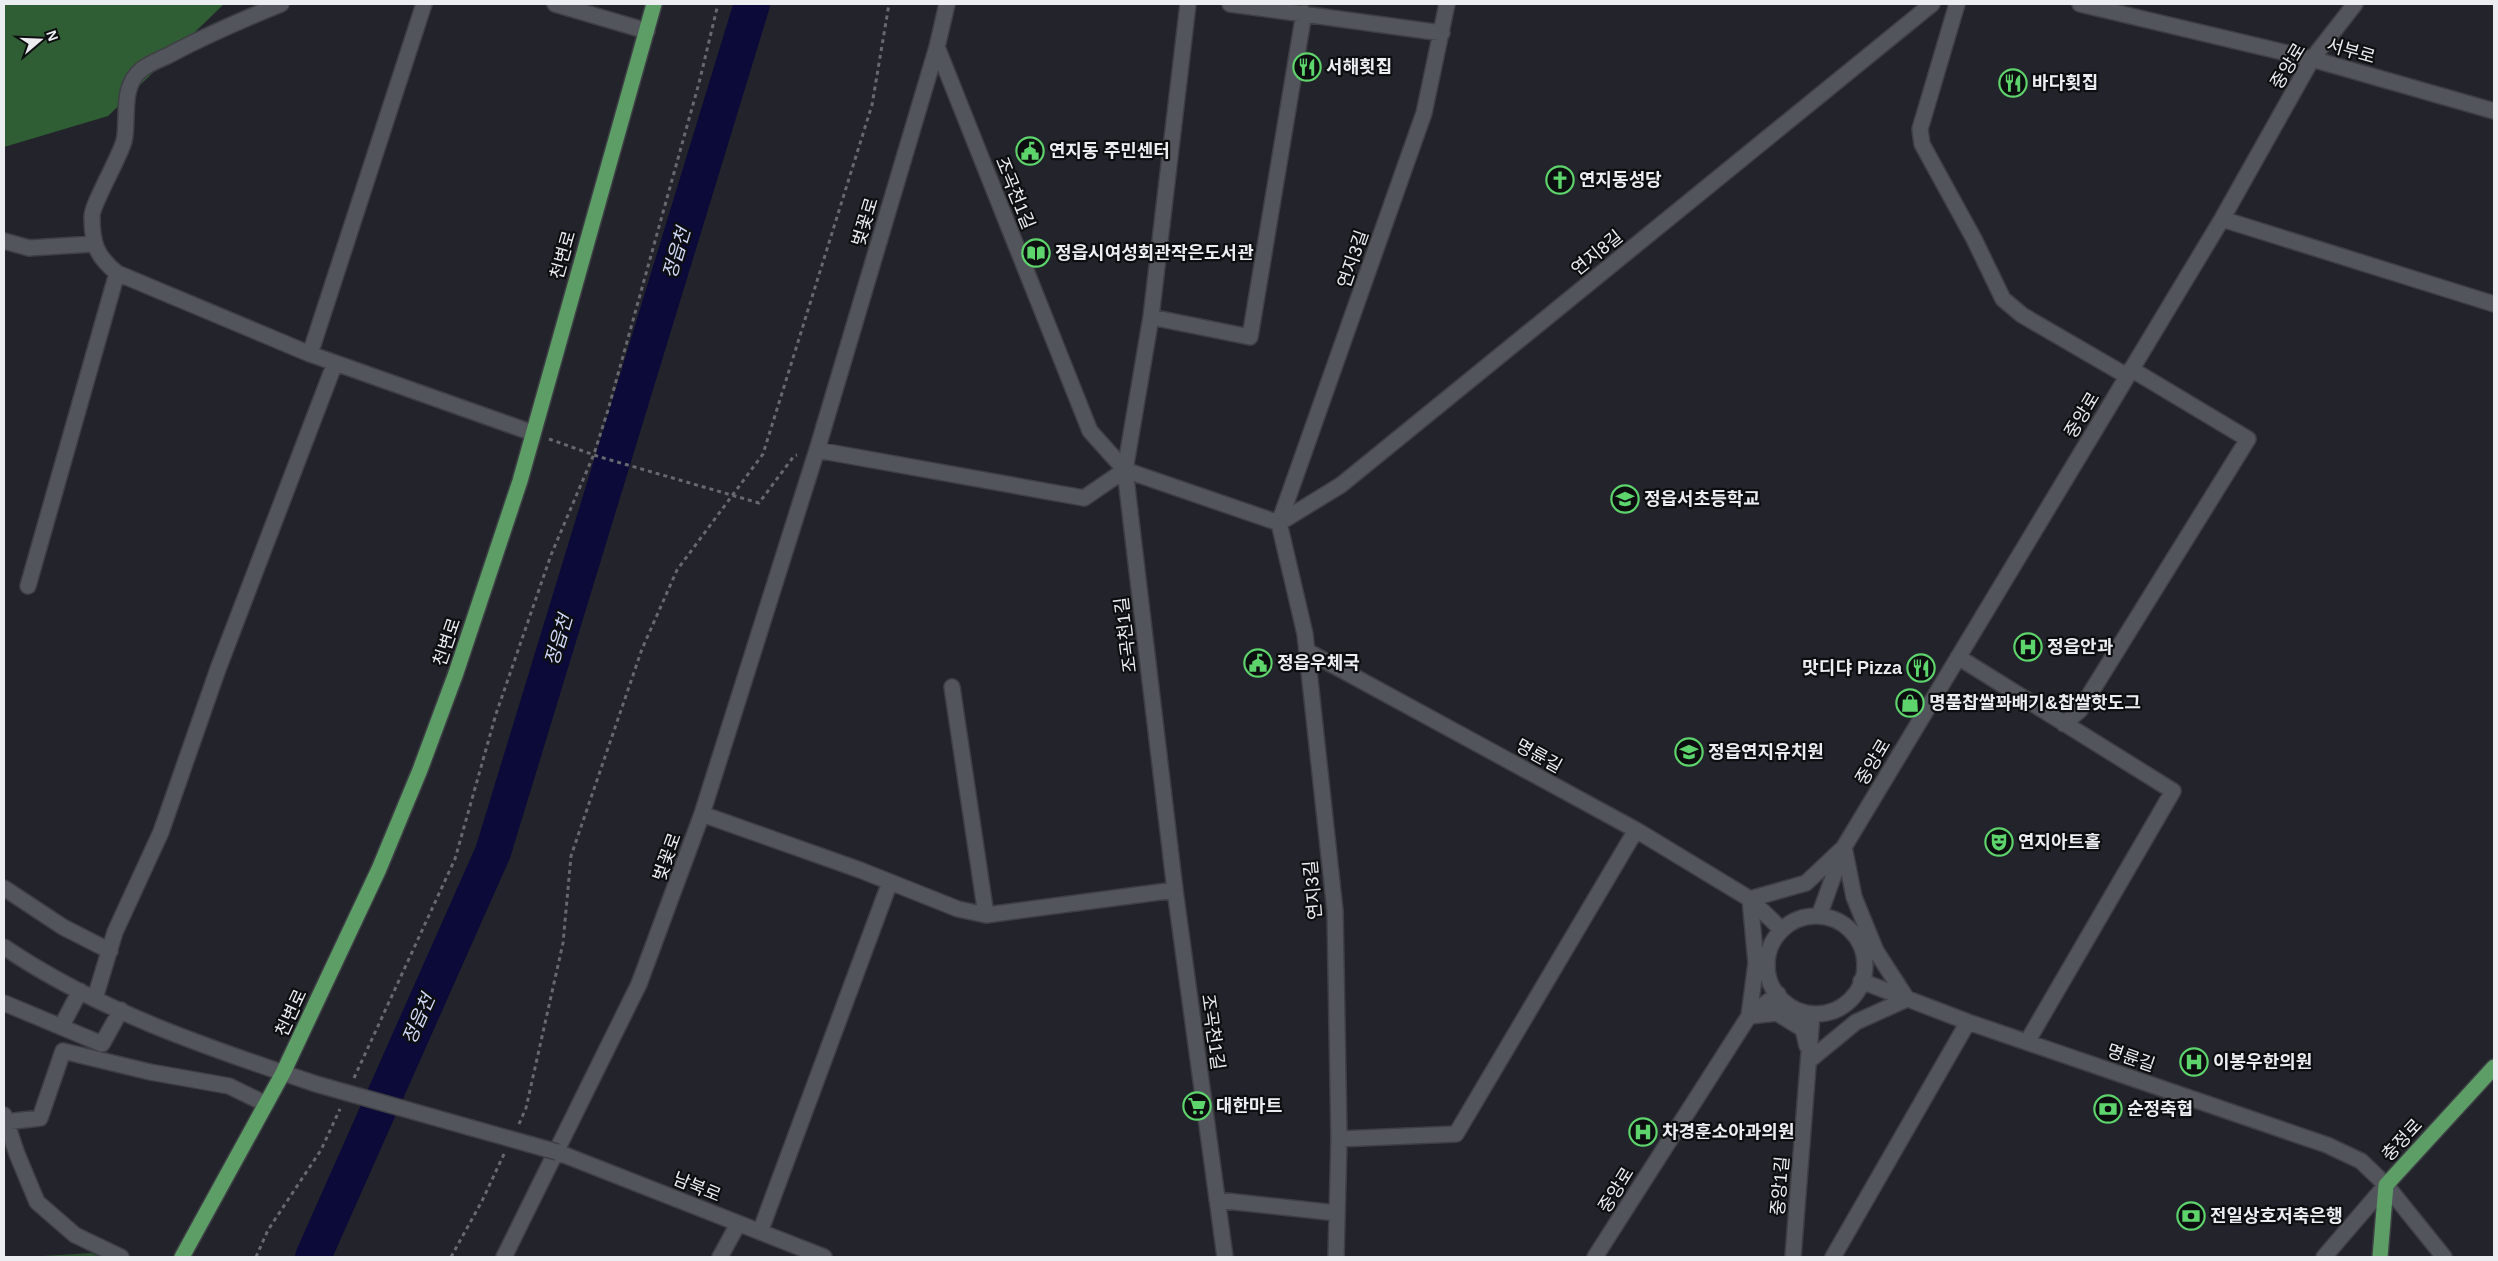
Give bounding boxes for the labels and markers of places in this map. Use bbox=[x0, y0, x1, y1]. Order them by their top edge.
restaurant icon: 서해횟집 bbox=[1292, 52, 1322, 82]
place label: 서해횟집 bbox=[1326, 57, 1392, 77]
restaurant icon: 바다횟집 bbox=[1998, 68, 2028, 98]
place label: 바다횟집 bbox=[2032, 73, 2098, 93]
public building icon: 연지동 주민센터 bbox=[1015, 136, 1045, 166]
place label: 연지동 주민센터 bbox=[1049, 141, 1170, 161]
church icon: 연지동성당 bbox=[1545, 165, 1575, 195]
place label: 연지동성당 bbox=[1579, 170, 1662, 190]
library icon: 정읍시여성회관작은도서관 bbox=[1021, 238, 1051, 268]
place label: 정읍시여성회관작은도서관 bbox=[1055, 243, 1254, 263]
school or university icon: 정읍서초등학교 bbox=[1610, 484, 1640, 514]
place label: 정읍서초등학교 bbox=[1644, 489, 1760, 509]
hospital icon: 정읍안과 bbox=[2013, 632, 2043, 662]
place label: 정읍안과 bbox=[2047, 637, 2114, 657]
public building icon: 정읍우체국 bbox=[1243, 648, 1273, 678]
place label: 정읍우체국 bbox=[1277, 653, 1360, 673]
restaurant icon: 맛디댜 Pizza bbox=[1906, 653, 1936, 683]
place label: 맛디댜 Pizza bbox=[1802, 658, 1903, 678]
shop icon: 명품찹쌀꽈배기&찹쌀핫도그 bbox=[1895, 688, 1925, 718]
place label: 명품찹쌀꽈배기&찹쌀핫도그 bbox=[1929, 693, 2141, 713]
school or university icon: 정읍연지유치원 bbox=[1674, 737, 1704, 767]
place label: 정읍연지유치원 bbox=[1708, 742, 1824, 762]
theatre icon: 연지아트홀 bbox=[1984, 827, 2014, 857]
place label: 연지아트홀 bbox=[2018, 832, 2101, 852]
hospital icon: 이봉우한의원 bbox=[2179, 1047, 2209, 1077]
place label: 이봉우한의원 bbox=[2213, 1052, 2312, 1072]
supermarket icon: 대한마트 bbox=[1182, 1091, 1212, 1121]
bank icon: 순정축협 bbox=[2093, 1094, 2123, 1124]
place label: 대한마트 bbox=[1216, 1096, 1282, 1116]
place label: 순정축협 bbox=[2127, 1099, 2193, 1119]
hospital icon: 차경훈소아과의원 bbox=[1628, 1117, 1658, 1147]
place label: 차경훈소아과의원 bbox=[1662, 1122, 1794, 1142]
bank icon: 전일상호저축은행 bbox=[2176, 1201, 2206, 1231]
place label: 전일상호저축은행 bbox=[2210, 1206, 2342, 1226]

